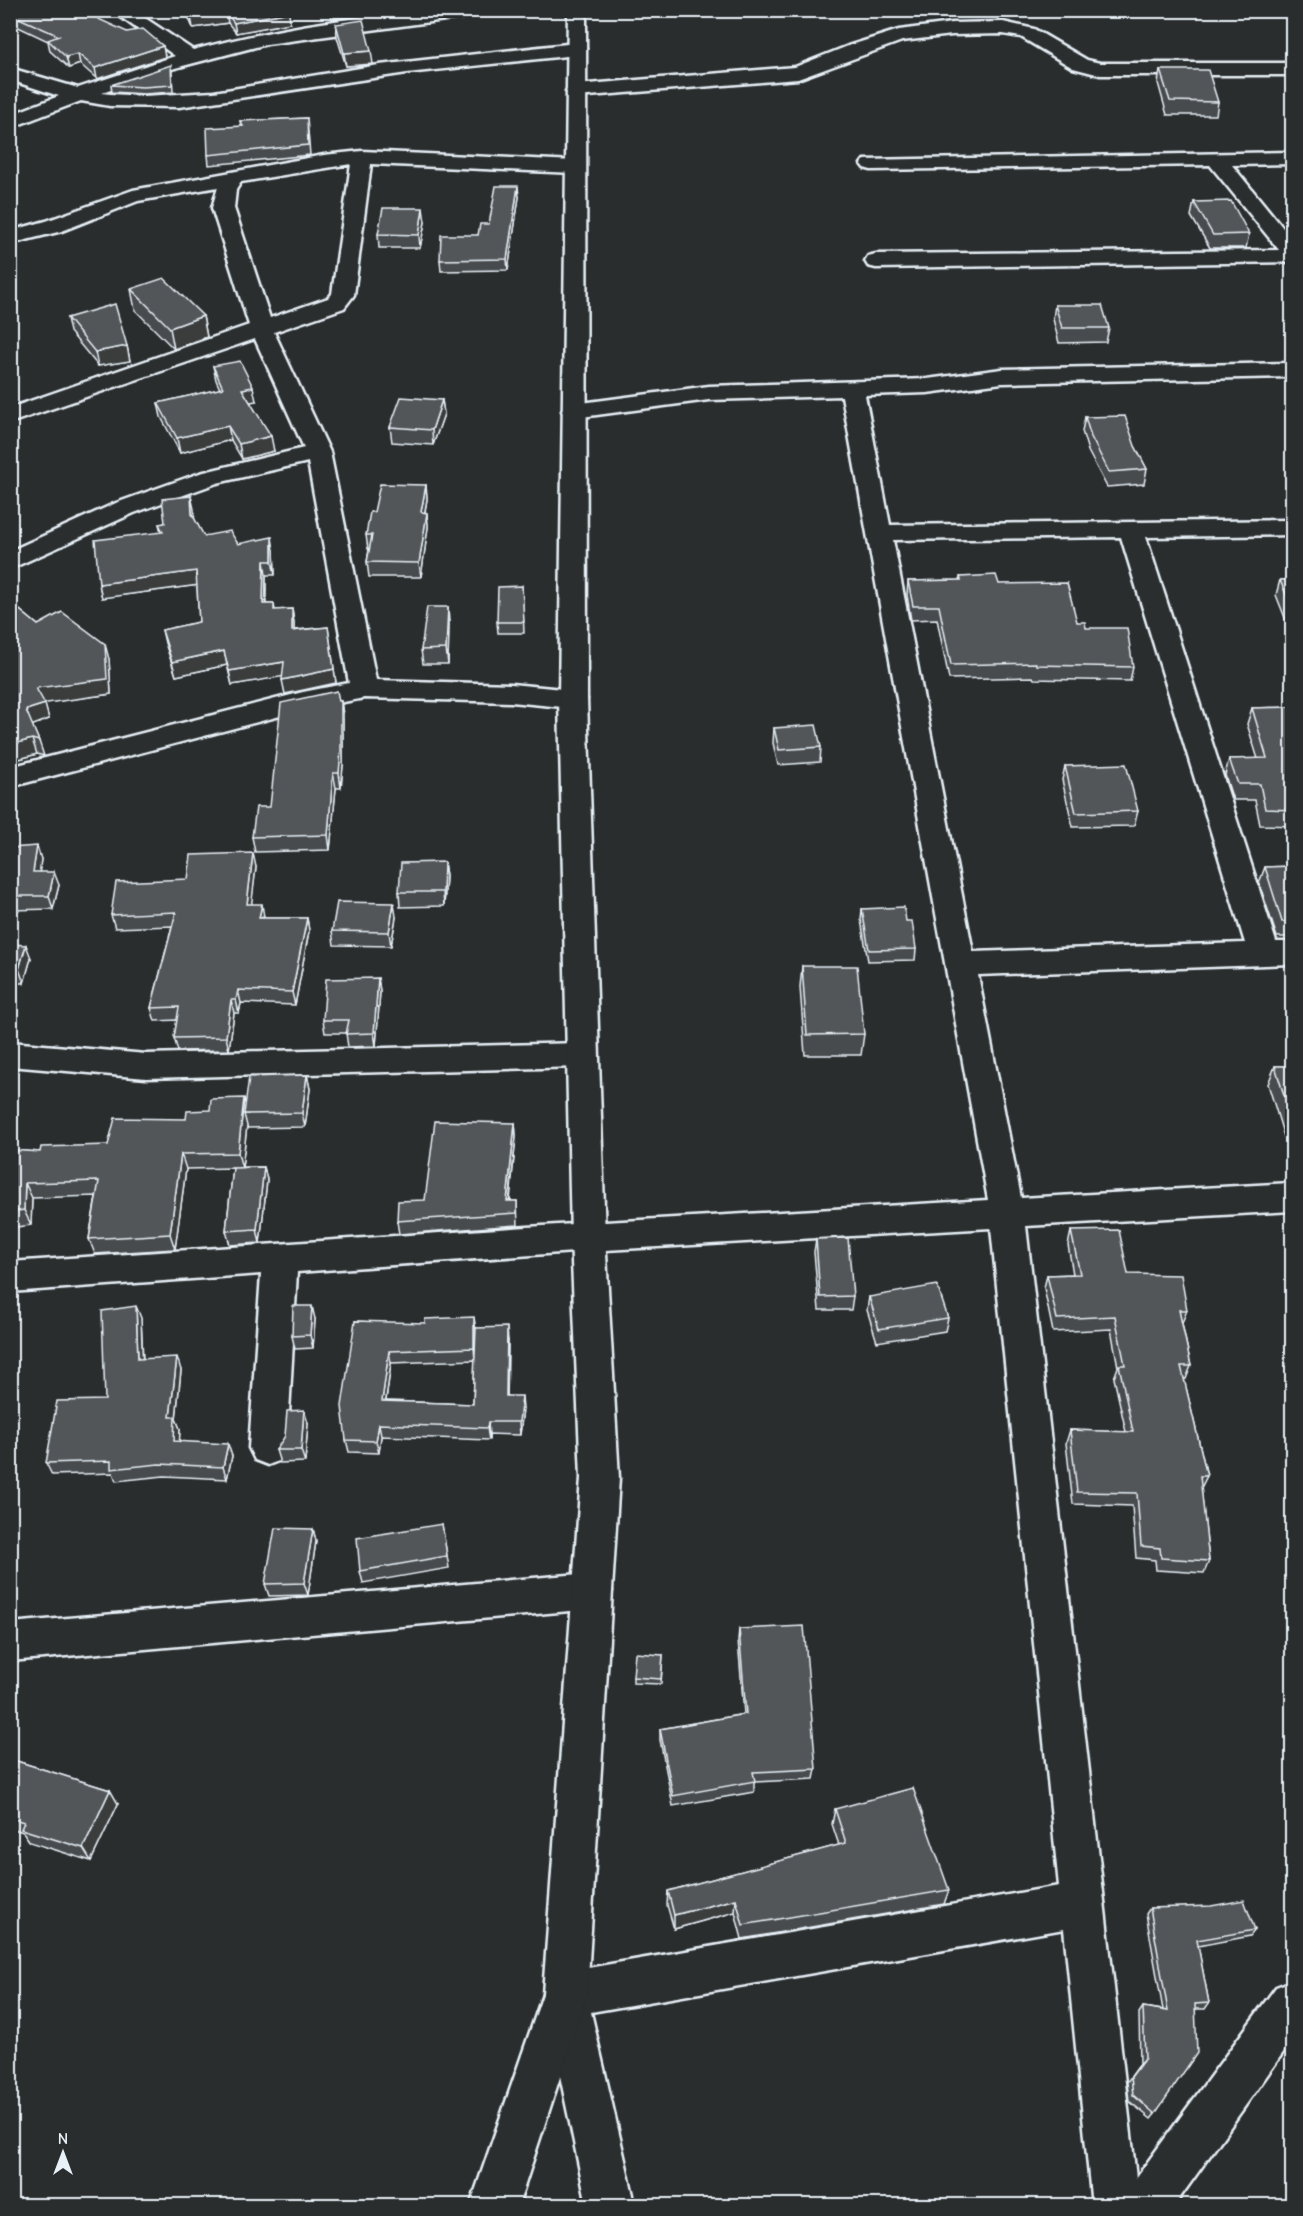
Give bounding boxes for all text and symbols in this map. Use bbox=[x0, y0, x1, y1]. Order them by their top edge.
north arrow bbox=[33, 2123, 93, 2183]
text: N bbox=[58, 2130, 68, 2148]

